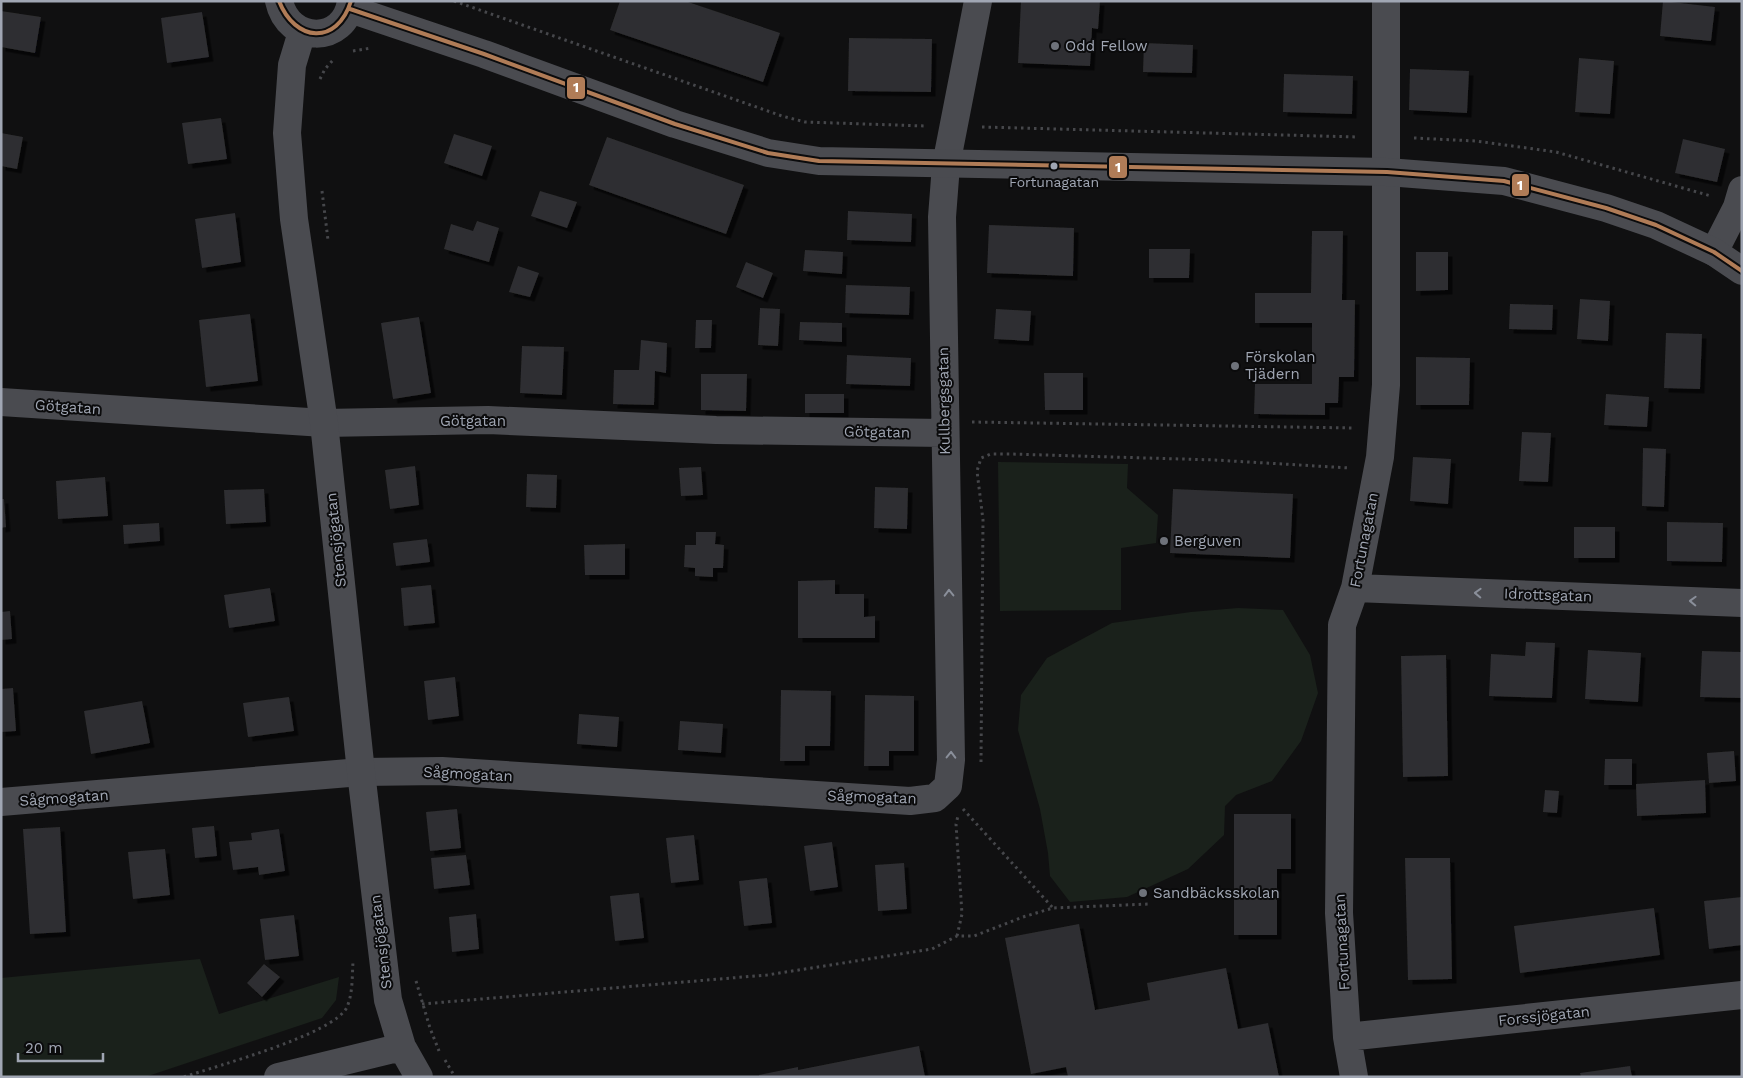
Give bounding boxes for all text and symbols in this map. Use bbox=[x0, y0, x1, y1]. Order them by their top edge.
place label: Odd Fellow bbox=[1065, 37, 1148, 55]
marker: Odd Fellow bbox=[1049, 40, 1061, 52]
line badge: 1 bbox=[566, 76, 586, 100]
text: 1 bbox=[573, 79, 579, 95]
line badge: 1 bbox=[1108, 155, 1128, 179]
text: 1 bbox=[1115, 159, 1121, 175]
marker: Fortunagatan bbox=[1049, 161, 1059, 171]
line badge: 1 bbox=[1511, 173, 1530, 197]
place label: Fortunagatan bbox=[1009, 174, 1099, 190]
text: 1 bbox=[1517, 177, 1523, 193]
street label: Kullbergsgatan bbox=[934, 347, 954, 455]
place label: Förskolan Tjädern bbox=[1245, 348, 1316, 383]
marker: Förskolan Tjädern bbox=[1229, 360, 1241, 372]
street label: Götgatan bbox=[34, 396, 102, 418]
street label: Götgatan bbox=[440, 412, 506, 430]
street label: Götgatan bbox=[844, 422, 910, 442]
street label: Fortunagatan bbox=[1346, 491, 1382, 589]
street label: Stensjögatan bbox=[322, 492, 350, 588]
place label: Berguven bbox=[1174, 532, 1241, 550]
marker: Berguven bbox=[1158, 535, 1170, 547]
street label: Idrottsgatan bbox=[1504, 584, 1592, 606]
one-way arrow bbox=[1474, 587, 1482, 598]
one-way arrow bbox=[944, 588, 954, 596]
one-way arrow bbox=[1689, 595, 1697, 606]
one-way arrow bbox=[946, 751, 956, 758]
street label: Sågmogatan bbox=[423, 763, 513, 785]
street label: Sågmogatan bbox=[19, 786, 109, 810]
street label: Sågmogatan bbox=[827, 786, 917, 808]
place label: Sandbäcksskolan bbox=[1153, 884, 1280, 902]
marker: Sandbäcksskolan bbox=[1137, 887, 1149, 899]
street label: Fortunagatan bbox=[1330, 893, 1354, 991]
street label: Stensjögatan bbox=[366, 894, 396, 990]
street label: Forssjögatan bbox=[1497, 1002, 1591, 1030]
scale bar bbox=[18, 1030, 102, 1062]
text: 20 m bbox=[25, 1039, 63, 1057]

